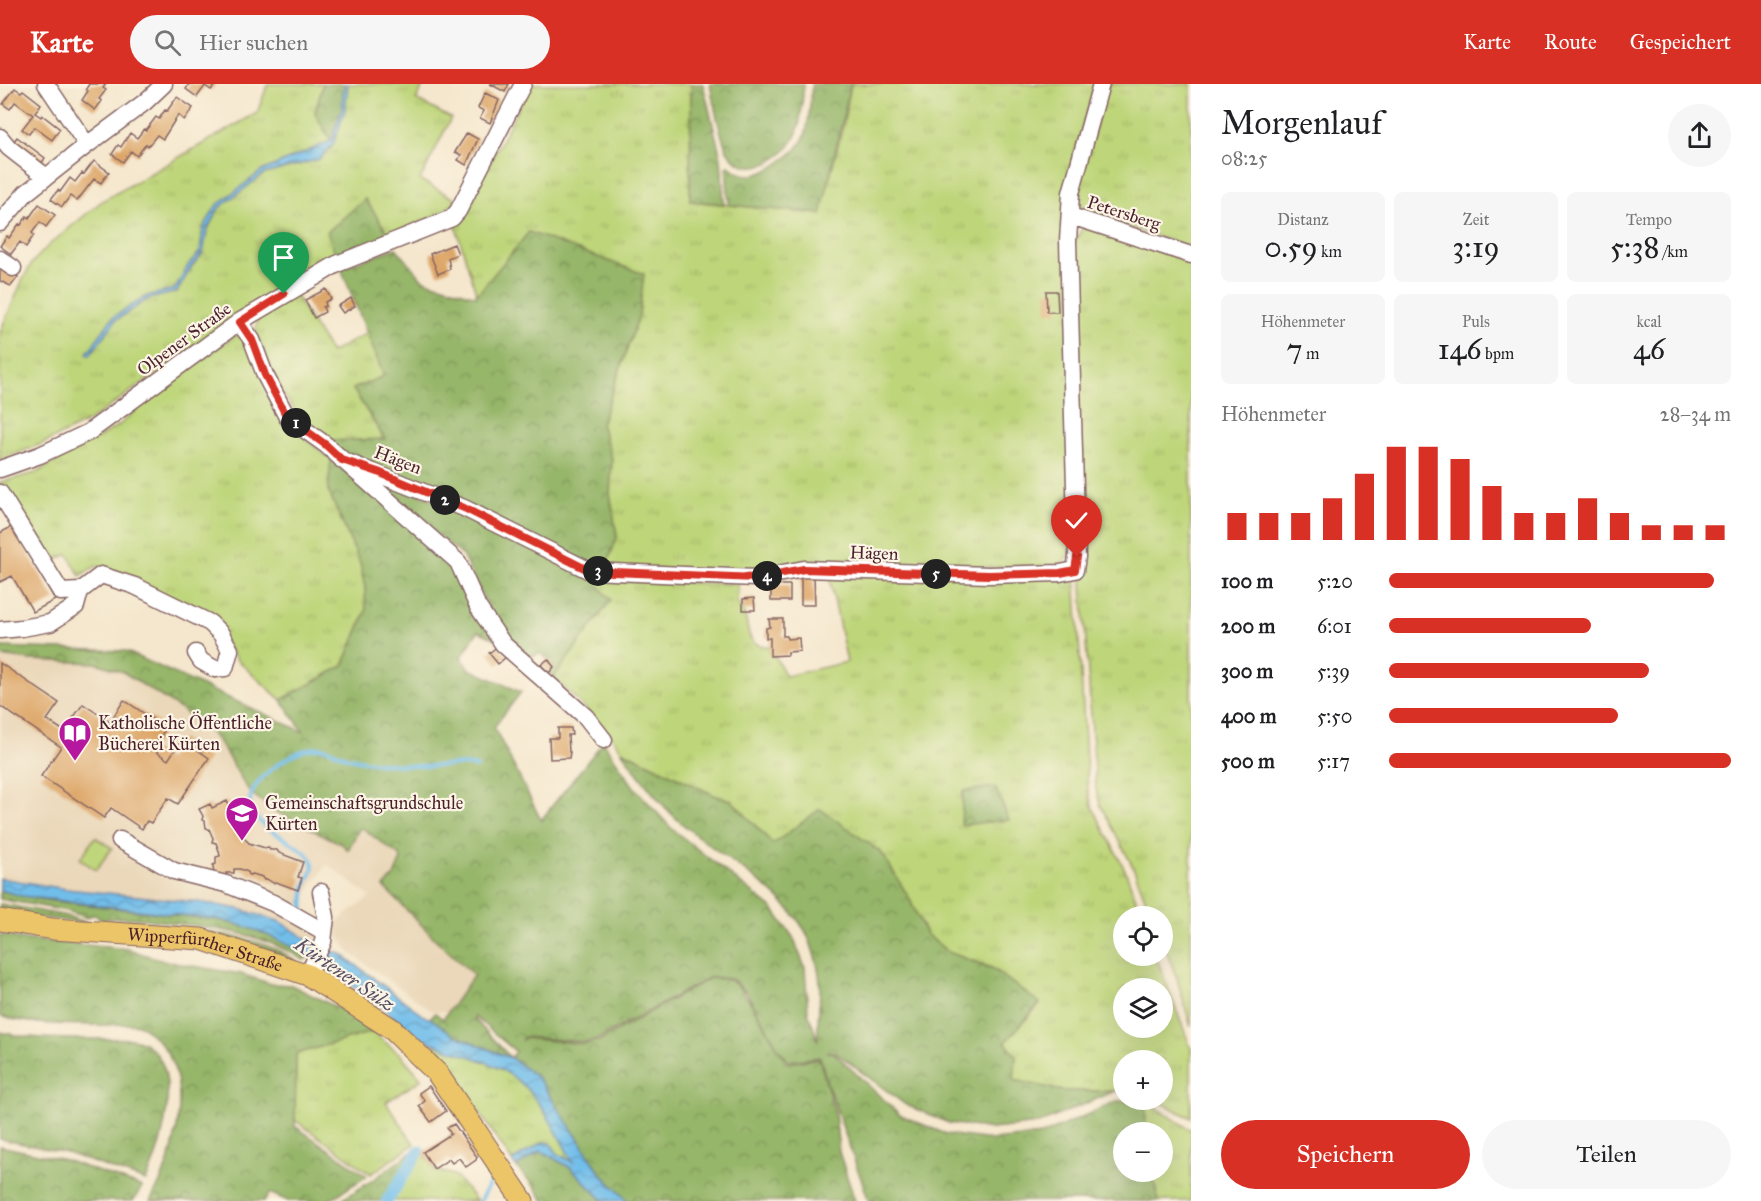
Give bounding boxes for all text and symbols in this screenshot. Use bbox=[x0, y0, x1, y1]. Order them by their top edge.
search box bbox=[130, 15, 550, 69]
text: Karte bbox=[30, 25, 94, 60]
icon: search bbox=[151, 26, 184, 59]
text: Hier suchen bbox=[199, 29, 308, 56]
text: Karte bbox=[1463, 29, 1511, 55]
text: Route bbox=[1544, 29, 1597, 55]
text: Gespeichert bbox=[1630, 29, 1731, 55]
text: Morgenlauf bbox=[1221, 103, 1382, 143]
button: share bbox=[1668, 104, 1731, 167]
text: 08:25 bbox=[1221, 146, 1267, 170]
street label: Petersberg bbox=[1084, 191, 1164, 236]
text: Distanz bbox=[1277, 210, 1329, 229]
text: Zeit bbox=[1463, 210, 1489, 229]
text: Tempo bbox=[1626, 210, 1672, 229]
text: 0.59 bbox=[1264, 229, 1318, 265]
text: 3:19 bbox=[1452, 229, 1500, 265]
text: 5:38 bbox=[1610, 229, 1659, 265]
pin bbox=[258, 232, 309, 294]
icon: arrive bbox=[267, 241, 300, 274]
text: km bbox=[1318, 242, 1342, 261]
text: /km bbox=[1659, 242, 1688, 261]
street label: Olpener Straße bbox=[133, 298, 235, 380]
text: Höhenmeter bbox=[1261, 312, 1345, 331]
text: Puls bbox=[1462, 312, 1490, 331]
text: kcal bbox=[1636, 312, 1662, 331]
text: 7 bbox=[1287, 331, 1303, 367]
text: 146 bbox=[1438, 331, 1482, 367]
text: 46 bbox=[1633, 331, 1665, 367]
text: m bbox=[1303, 344, 1319, 363]
text: bpm bbox=[1482, 344, 1514, 363]
text: Höhenmeter bbox=[1221, 402, 1326, 426]
text: 28–34 m bbox=[1660, 402, 1731, 426]
pin: 1 bbox=[281, 408, 311, 438]
text: 1 bbox=[293, 413, 299, 432]
street label: Hägen bbox=[371, 441, 425, 480]
pin: 2 bbox=[430, 485, 460, 515]
text: 2 bbox=[441, 490, 449, 509]
pin bbox=[1051, 495, 1102, 557]
icon: check bbox=[1060, 504, 1093, 537]
street label: Hägen bbox=[849, 541, 899, 566]
pin: 3 bbox=[583, 556, 613, 586]
pin: 5 bbox=[921, 559, 951, 589]
text: 3 bbox=[595, 561, 601, 580]
pin: 4 bbox=[752, 561, 782, 591]
text: 5 bbox=[932, 564, 940, 583]
text: 4 bbox=[763, 566, 771, 585]
text: 100 m bbox=[1221, 569, 1273, 593]
text: 5:20 bbox=[1317, 569, 1353, 593]
text: 200 m bbox=[1221, 614, 1275, 638]
text: 6:01 bbox=[1317, 614, 1352, 638]
text: 300 m bbox=[1221, 659, 1273, 683]
text: 5:39 bbox=[1317, 659, 1350, 683]
text: 400 m bbox=[1221, 704, 1277, 728]
text: 5:50 bbox=[1317, 704, 1352, 728]
place label: Katholische Öffentliche Bücherei Kürten bbox=[98, 711, 272, 755]
library icon: Katholische Öffentliche Bücherei Kürten bbox=[57, 715, 93, 762]
text: 500 m bbox=[1221, 749, 1275, 773]
text: 5:17 bbox=[1317, 749, 1350, 773]
place label: Gemeinschaftsgrundschule Kürten bbox=[265, 792, 463, 835]
school or university icon: Gemeinschaftsgrundschule Kürten bbox=[224, 795, 260, 842]
map controls bbox=[1113, 906, 1173, 1182]
button: locate bbox=[1113, 906, 1173, 966]
street label: Wipperfürther Straße bbox=[127, 923, 286, 977]
water label: Kürtener Sülz bbox=[290, 931, 400, 1016]
button: layers bbox=[1113, 978, 1173, 1038]
button: + bbox=[1113, 1050, 1173, 1110]
button: Speichern bbox=[1221, 1120, 1470, 1189]
button: Teilen bbox=[1482, 1120, 1731, 1189]
button: − bbox=[1113, 1122, 1173, 1182]

